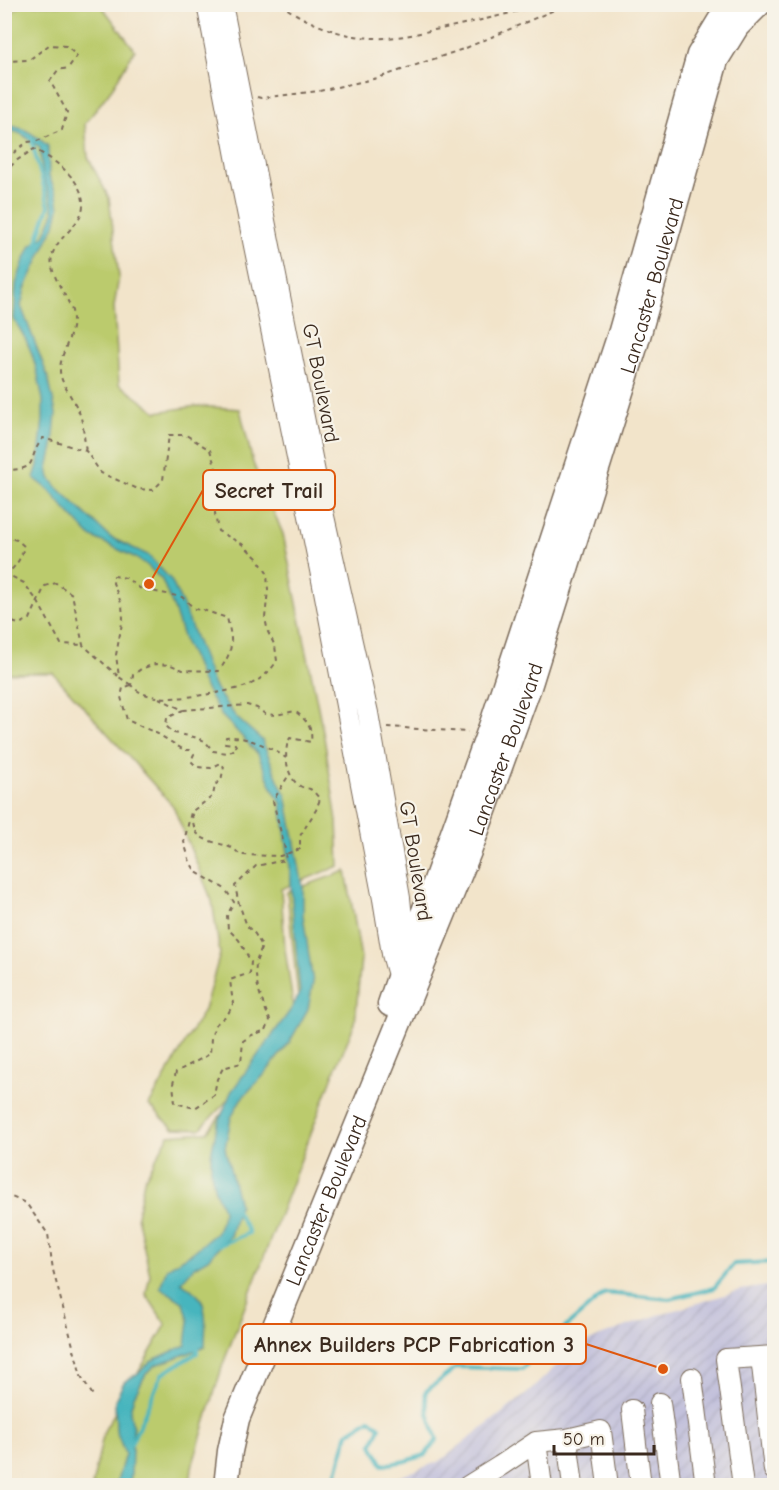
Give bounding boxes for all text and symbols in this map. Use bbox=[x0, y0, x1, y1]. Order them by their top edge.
street label: Lancaster Boulevard bbox=[615, 195, 689, 377]
street label: GT Boulevard bbox=[298, 321, 344, 445]
callout: Secret Trail bbox=[203, 470, 335, 510]
text: Secret Trail bbox=[215, 478, 323, 504]
street label: Lancaster Boulevard bbox=[464, 660, 548, 839]
street label: GT Boulevard bbox=[395, 799, 437, 923]
street label: Lancaster Boulevard bbox=[281, 1112, 372, 1289]
callout: Ahnex Builders PCP Fabrication 3 bbox=[242, 1324, 586, 1364]
text: Ahnex Builders PCP Fabrication 3 bbox=[254, 1332, 574, 1358]
scale bar bbox=[554, 1418, 654, 1456]
text: 50 m bbox=[563, 1429, 605, 1450]

